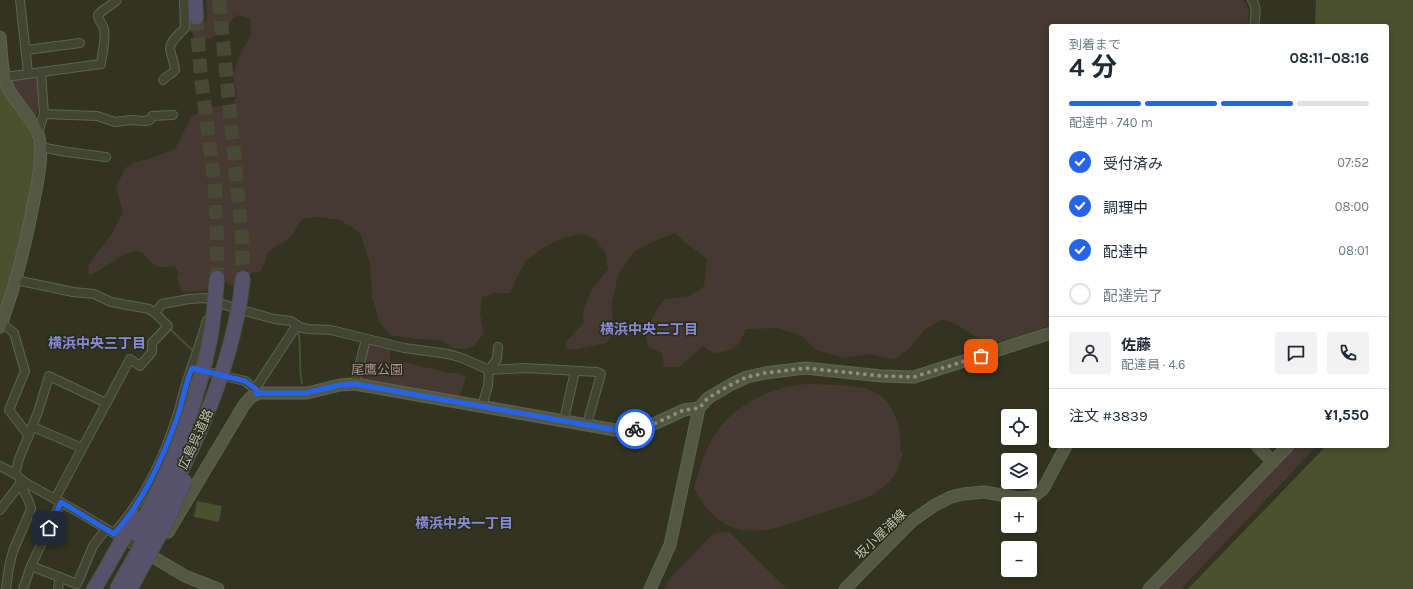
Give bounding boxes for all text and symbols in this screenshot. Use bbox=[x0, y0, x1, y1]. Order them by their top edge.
text: 到着まで bbox=[1069, 37, 1121, 52]
text: 08:11–08:16 bbox=[1290, 49, 1369, 67]
text: 4 分 bbox=[1069, 52, 1117, 83]
text: 配達中 · 740 m bbox=[1069, 115, 1153, 130]
icon: check bbox=[1069, 151, 1091, 173]
text: 受付済み bbox=[1103, 155, 1163, 173]
text: 07:52 bbox=[1337, 155, 1369, 170]
icon: check bbox=[1069, 195, 1091, 217]
text: 調理中 bbox=[1103, 199, 1148, 217]
text: 08:00 bbox=[1335, 199, 1369, 214]
icon: check bbox=[1069, 239, 1091, 261]
text: 配達中 bbox=[1103, 243, 1148, 261]
text: 08:01 bbox=[1338, 243, 1369, 258]
text: 配達完了 bbox=[1103, 287, 1163, 305]
district label: 横浜中央二丁目 bbox=[600, 321, 698, 338]
button: person bbox=[1069, 332, 1111, 374]
button: chat bbox=[1275, 332, 1317, 374]
button: phone bbox=[1327, 332, 1369, 374]
district label: 横浜中央三丁目 bbox=[48, 335, 146, 352]
text: 佐藤 bbox=[1121, 336, 1151, 354]
pin bbox=[964, 339, 998, 373]
icon: bag bbox=[970, 345, 992, 367]
text: 配達員 · 4.6 bbox=[1121, 357, 1186, 372]
park label: 尾鷹公園 bbox=[351, 362, 403, 377]
text: ¥1,550 bbox=[1324, 406, 1369, 424]
street label: 広島呉道路 bbox=[175, 407, 216, 472]
text: 注文 #3839 bbox=[1069, 407, 1148, 425]
courier bbox=[615, 409, 655, 449]
map controls bbox=[1001, 409, 1037, 577]
button: locate bbox=[1001, 409, 1037, 445]
icon: bike bbox=[624, 418, 646, 440]
button: layers bbox=[1001, 453, 1037, 489]
button: + bbox=[1001, 497, 1037, 533]
street label: 坂小屋浦線 bbox=[852, 506, 909, 562]
pin bbox=[32, 511, 66, 545]
district label: 横浜中央一丁目 bbox=[415, 515, 513, 532]
icon: home bbox=[38, 517, 60, 539]
button: − bbox=[1001, 541, 1037, 577]

